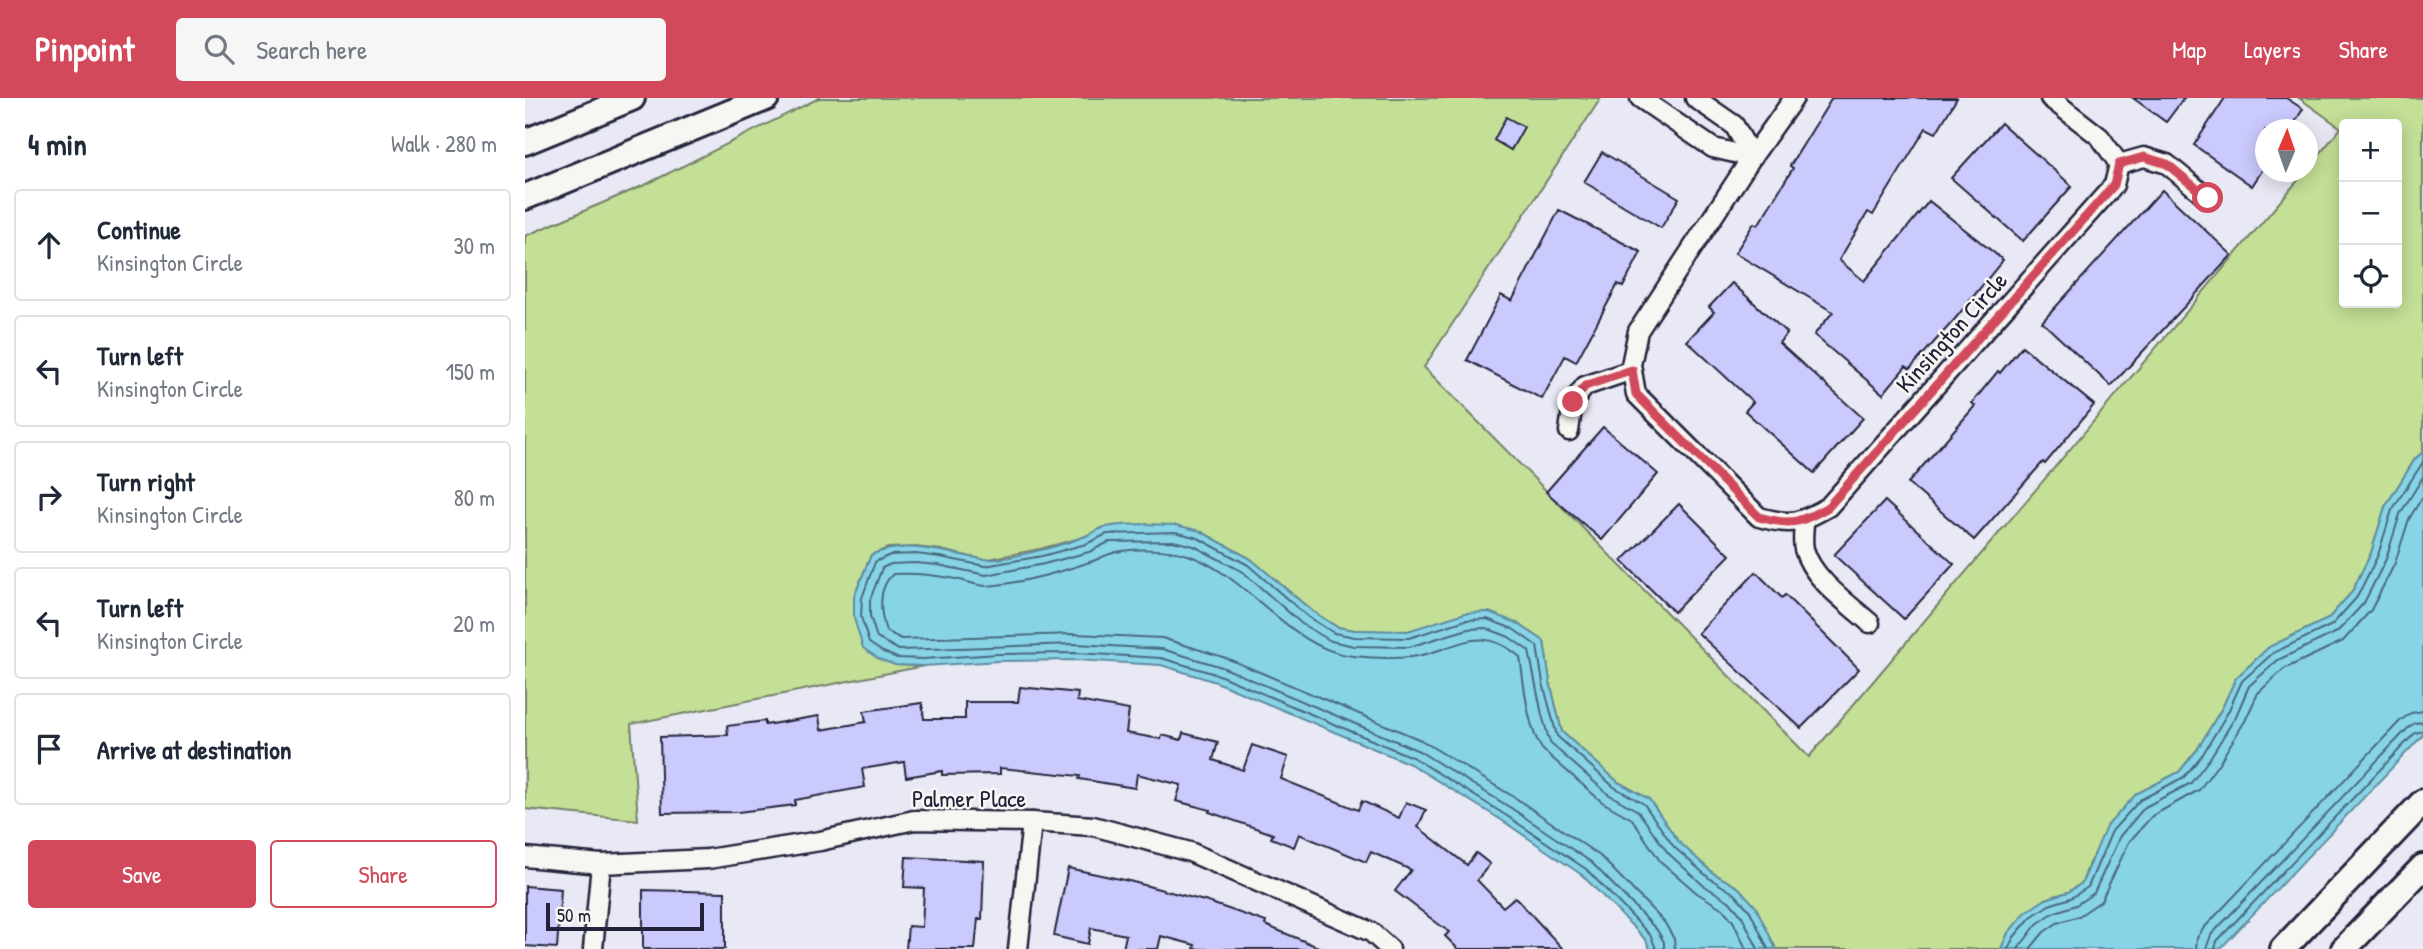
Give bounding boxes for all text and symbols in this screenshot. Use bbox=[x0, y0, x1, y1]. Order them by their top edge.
search box bbox=[176, 18, 666, 81]
text: Pinpoint bbox=[35, 27, 134, 71]
icon: search bbox=[200, 30, 238, 68]
text: Search here bbox=[256, 32, 367, 67]
text: Map bbox=[2172, 33, 2206, 65]
text: Layers bbox=[2244, 33, 2301, 65]
text: Share bbox=[2339, 33, 2388, 65]
north arrow bbox=[2255, 119, 2318, 182]
map controls bbox=[2339, 119, 2402, 308]
button: + bbox=[2339, 119, 2402, 182]
text: 4 min bbox=[28, 124, 87, 164]
text: Walk · 280 m bbox=[391, 128, 497, 159]
route start bbox=[2192, 182, 2223, 213]
button: − bbox=[2339, 182, 2402, 245]
text: Continue bbox=[97, 212, 181, 247]
icon: ahead bbox=[30, 226, 68, 264]
text: 30 m bbox=[453, 230, 495, 261]
button: locate bbox=[2339, 245, 2402, 308]
text: Kinsington Circle bbox=[97, 247, 243, 278]
street label: Kinsington Circle bbox=[1888, 264, 2014, 399]
text: Turn left bbox=[97, 338, 183, 373]
icon: left bbox=[30, 352, 68, 390]
text: 150 m bbox=[446, 356, 495, 387]
text: Kinsington Circle bbox=[97, 373, 243, 404]
route end bbox=[1557, 386, 1588, 417]
text: Turn right bbox=[97, 464, 195, 499]
icon: right bbox=[30, 478, 68, 516]
text: 80 m bbox=[454, 482, 495, 513]
text: Kinsington Circle bbox=[97, 499, 243, 530]
text: Turn left bbox=[97, 590, 183, 625]
icon: left bbox=[30, 604, 68, 642]
text: 20 m bbox=[453, 608, 495, 639]
text: Kinsington Circle bbox=[97, 625, 243, 656]
icon: arrive bbox=[30, 730, 68, 768]
text: Arrive at destination bbox=[97, 732, 292, 767]
street label: Palmer Place bbox=[912, 782, 1027, 814]
button: Save bbox=[28, 840, 256, 908]
button: Share bbox=[270, 840, 497, 908]
scale bar bbox=[546, 900, 703, 932]
text: 50 m bbox=[557, 902, 591, 928]

